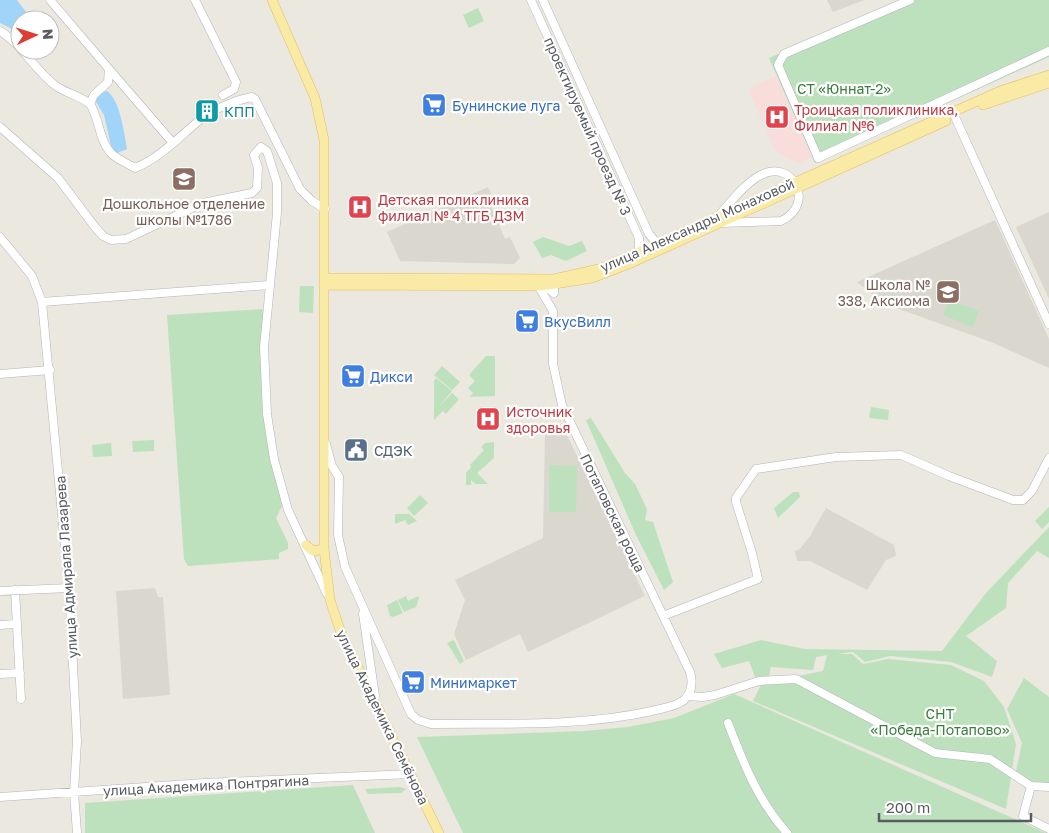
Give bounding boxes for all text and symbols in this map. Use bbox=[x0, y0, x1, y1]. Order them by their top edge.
north arrow bbox=[10, 10, 60, 60]
text: N bbox=[40, 28, 57, 40]
street label: проектируемый проезд № 3 bbox=[541, 34, 635, 218]
park label: СТ «Юннат-2» bbox=[797, 80, 891, 97]
supermarket icon: Бунинские луга bbox=[421, 92, 447, 118]
place label: Бунинские луга bbox=[452, 97, 560, 114]
building icon: КПП bbox=[194, 98, 220, 124]
place label: Троицкая поликлиника, Филиал №6 bbox=[794, 101, 959, 134]
place label: КПП bbox=[224, 103, 255, 120]
hospital icon: Троицкая поликлиника, Филиал №6 bbox=[764, 104, 790, 130]
school or university icon: Дошкольное отделение школы №1786 bbox=[171, 166, 197, 192]
street label: улица Александры Монаховой bbox=[597, 174, 797, 276]
place label: Детская поликлиника филиал № 4 ТГБ ДЗМ bbox=[378, 191, 529, 224]
hospital icon: Детская поликлиника филиал № 4 ТГБ ДЗМ bbox=[347, 194, 373, 220]
place label: Дошкольное отделение школы №1786 bbox=[103, 195, 265, 228]
place label: Школа № 338, Аксиома bbox=[838, 276, 931, 309]
school or university icon: Школа № 338, Аксиома bbox=[935, 279, 961, 305]
supermarket icon: ВкусВилл bbox=[514, 308, 540, 334]
place label: ВкусВилл bbox=[544, 313, 611, 330]
supermarket icon: Дикси bbox=[340, 363, 366, 389]
place label: Дикси bbox=[370, 368, 413, 385]
place label: Источник здоровья bbox=[506, 403, 572, 436]
hospital icon: Источник здоровья bbox=[475, 406, 501, 432]
public building icon: СДЭК bbox=[343, 437, 369, 463]
place label: СДЭК bbox=[374, 442, 413, 459]
street label: Потаповская роща bbox=[577, 451, 649, 575]
street label: улица Адмирала Лазарева bbox=[51, 475, 81, 659]
street label: улица Академика Семёнова bbox=[333, 627, 433, 807]
supermarket icon: Минимаркет bbox=[400, 669, 426, 695]
place label: Минимаркет bbox=[430, 674, 517, 691]
park label: СНТ «Победа-Потапово» bbox=[871, 705, 1010, 738]
street label: улица Академика Понтрягина bbox=[102, 771, 310, 799]
scale bar bbox=[879, 790, 1032, 822]
text: 200 m bbox=[886, 798, 930, 816]

